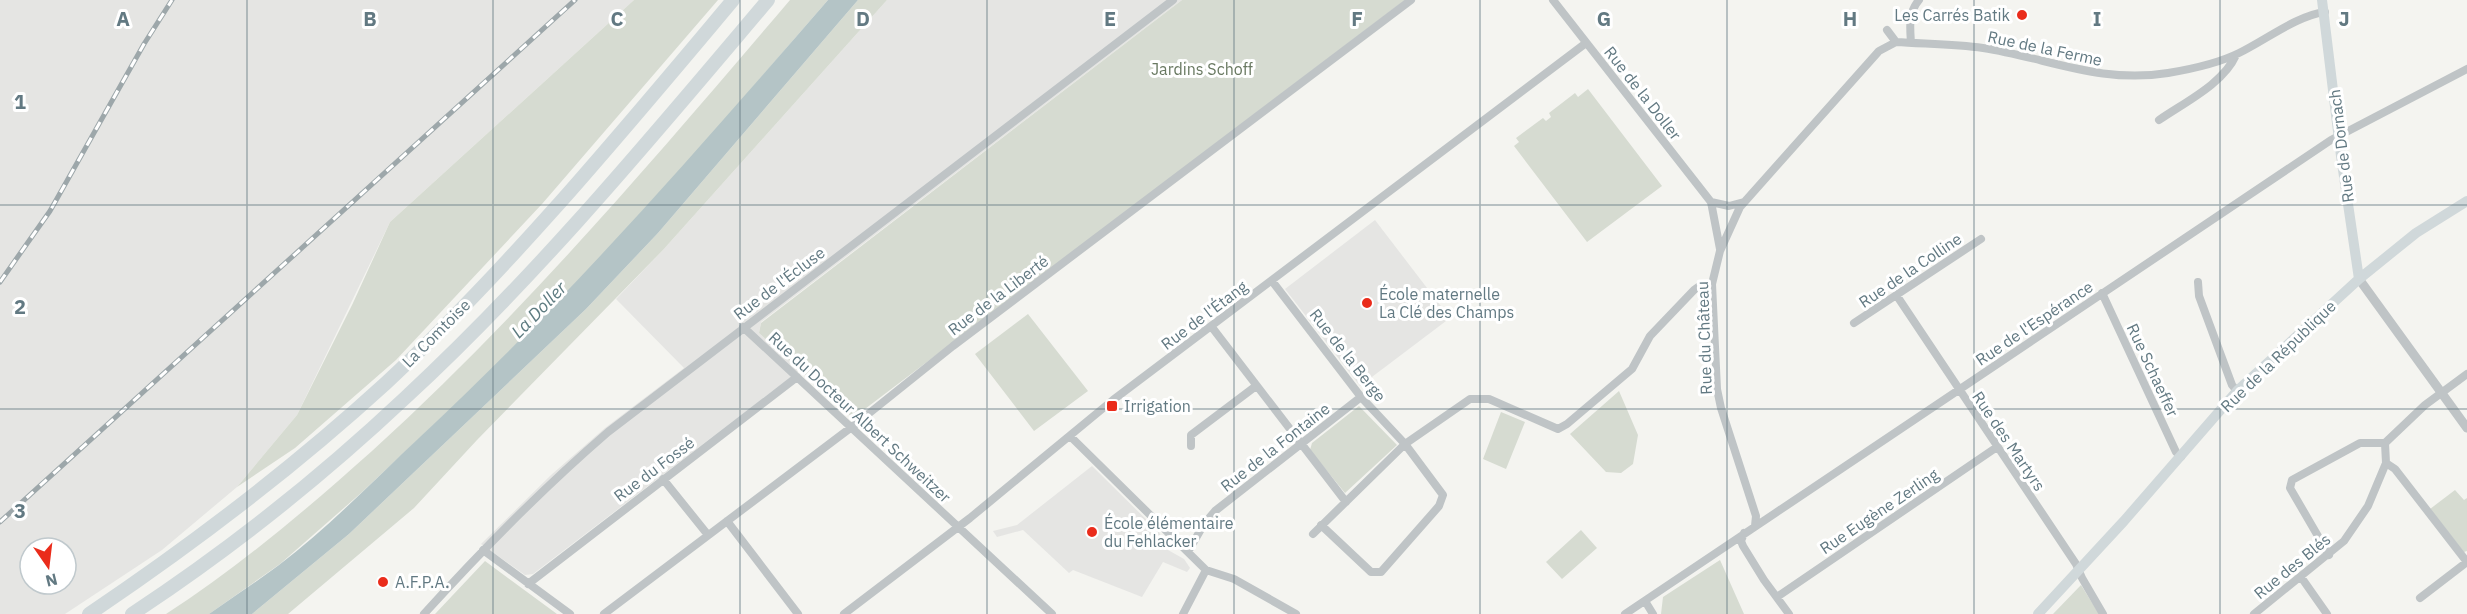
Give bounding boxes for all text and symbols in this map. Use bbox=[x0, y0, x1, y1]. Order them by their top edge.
text: A bbox=[116, 5, 130, 32]
text: B bbox=[363, 5, 377, 32]
text: C bbox=[610, 5, 624, 32]
text: D bbox=[856, 5, 870, 32]
text: E bbox=[1104, 5, 1116, 32]
text: F bbox=[1351, 5, 1363, 32]
text: G bbox=[1597, 5, 1611, 32]
text: H bbox=[1843, 5, 1857, 32]
place label: Les Carrés Batik bbox=[1894, 5, 2011, 25]
text: I bbox=[2093, 5, 2101, 32]
text: J bbox=[2338, 5, 2350, 32]
marker: Les Carrés Batik bbox=[2015, 8, 2029, 22]
street label: Rue de la Ferme bbox=[1986, 26, 2104, 70]
street label: Rue de la Doller bbox=[1600, 42, 1686, 144]
park label: Jardins Schoff bbox=[1151, 59, 1253, 79]
text: 1 bbox=[14, 88, 26, 115]
street label: Rue de Dornach bbox=[2324, 88, 2358, 204]
street label: Rue de la Colline bbox=[1855, 228, 1965, 312]
street label: Rue de l'Écluse bbox=[729, 241, 829, 324]
street label: Rue de la Liberté bbox=[944, 251, 1052, 339]
street label: Rue de l'Étang bbox=[1156, 275, 1252, 354]
water label: La Doller bbox=[506, 276, 572, 343]
street label: Rue de l'Espérance bbox=[1971, 276, 2097, 370]
street label: Rue du Château bbox=[1692, 281, 1716, 395]
place label: École maternelle La Clé des Champs bbox=[1379, 283, 1514, 322]
text: 2 bbox=[14, 293, 26, 320]
street label: La Comtoise bbox=[398, 295, 474, 371]
marker: École maternelle La Clé des Champs bbox=[1360, 296, 1374, 310]
street label: Rue de la République bbox=[2216, 296, 2340, 416]
street label: Rue de la Berge bbox=[1306, 305, 1391, 406]
street label: Rue Schaeffer bbox=[2123, 320, 2183, 420]
street label: Rue du Docteur Albert Schweitzer bbox=[765, 327, 955, 507]
street label: Rue des Martyrs bbox=[1968, 387, 2050, 495]
place label: Irrigation bbox=[1124, 396, 1191, 416]
street label: Rue de la Fontaine bbox=[1216, 398, 1334, 496]
marker: Irrigation bbox=[1105, 399, 1119, 413]
street label: Rue du Fossé bbox=[610, 432, 698, 506]
street label: Rue Eugène Zerling bbox=[1816, 464, 1943, 558]
text: 3 bbox=[14, 497, 26, 524]
place label: École élémentaire du Fehlacker bbox=[1104, 512, 1234, 551]
marker: École élémentaire du Fehlacker bbox=[1085, 525, 1099, 539]
street label: Rue des Blés bbox=[2250, 529, 2334, 603]
north arrow bbox=[18, 536, 78, 596]
text: N bbox=[44, 569, 60, 592]
place label: A.F.P.A. bbox=[395, 572, 449, 592]
marker: A.F.P.A. bbox=[376, 575, 390, 589]

